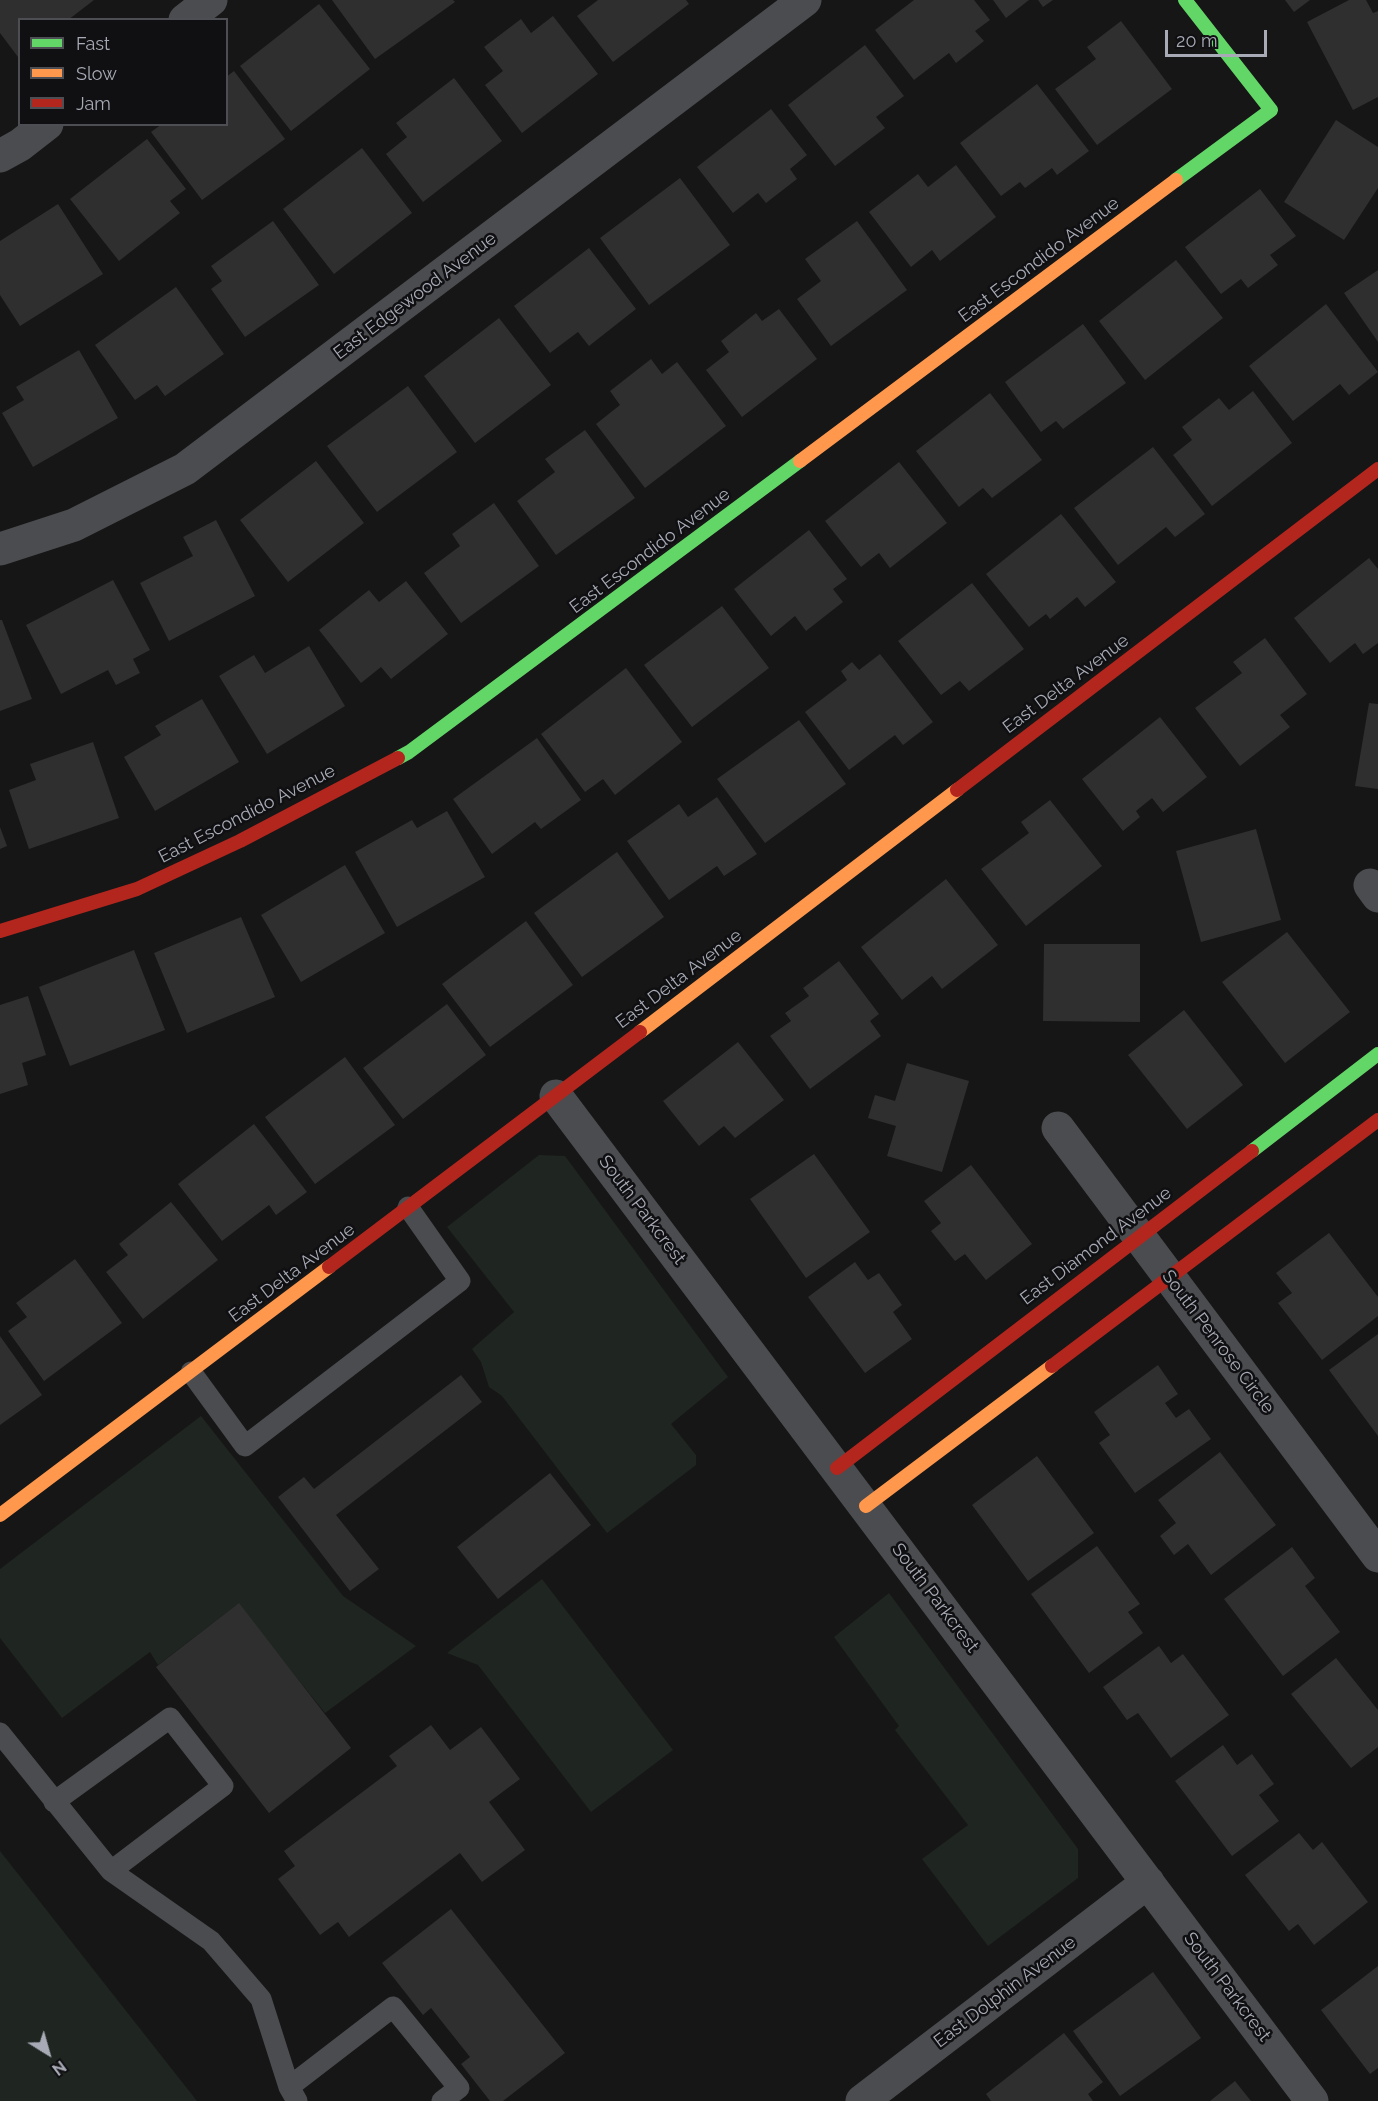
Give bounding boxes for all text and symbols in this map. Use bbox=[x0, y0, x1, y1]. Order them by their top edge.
legend bbox=[18, 18, 228, 126]
scale bar bbox=[1168, 18, 1270, 56]
text: 20 m bbox=[1176, 30, 1218, 51]
text: Fast bbox=[76, 33, 110, 54]
text: Slow bbox=[76, 63, 117, 84]
text: Jam bbox=[76, 93, 111, 114]
street label: East Escondido Avenue bbox=[954, 193, 1124, 327]
street label: East Edgewood Avenue bbox=[329, 228, 501, 364]
street label: East Escondido Avenue bbox=[565, 484, 735, 618]
street label: East Delta Avenue bbox=[999, 630, 1133, 738]
street label: East Escondido Avenue bbox=[155, 760, 339, 868]
street label: East Delta Avenue bbox=[612, 925, 746, 1033]
street label: South Parkcrest bbox=[594, 1151, 690, 1269]
street label: East Diamond Avenue bbox=[1016, 1182, 1176, 1310]
street label: East Delta Avenue bbox=[225, 1219, 359, 1327]
street label: South Penrose Circle bbox=[1157, 1266, 1279, 1418]
street label: South Parkcrest bbox=[887, 1539, 983, 1657]
street label: South Parkcrest bbox=[1179, 1928, 1275, 2046]
street label: East Dolphin Avenue bbox=[930, 1932, 1080, 2052]
north arrow bbox=[18, 2023, 78, 2083]
text: N bbox=[49, 2057, 70, 2079]

